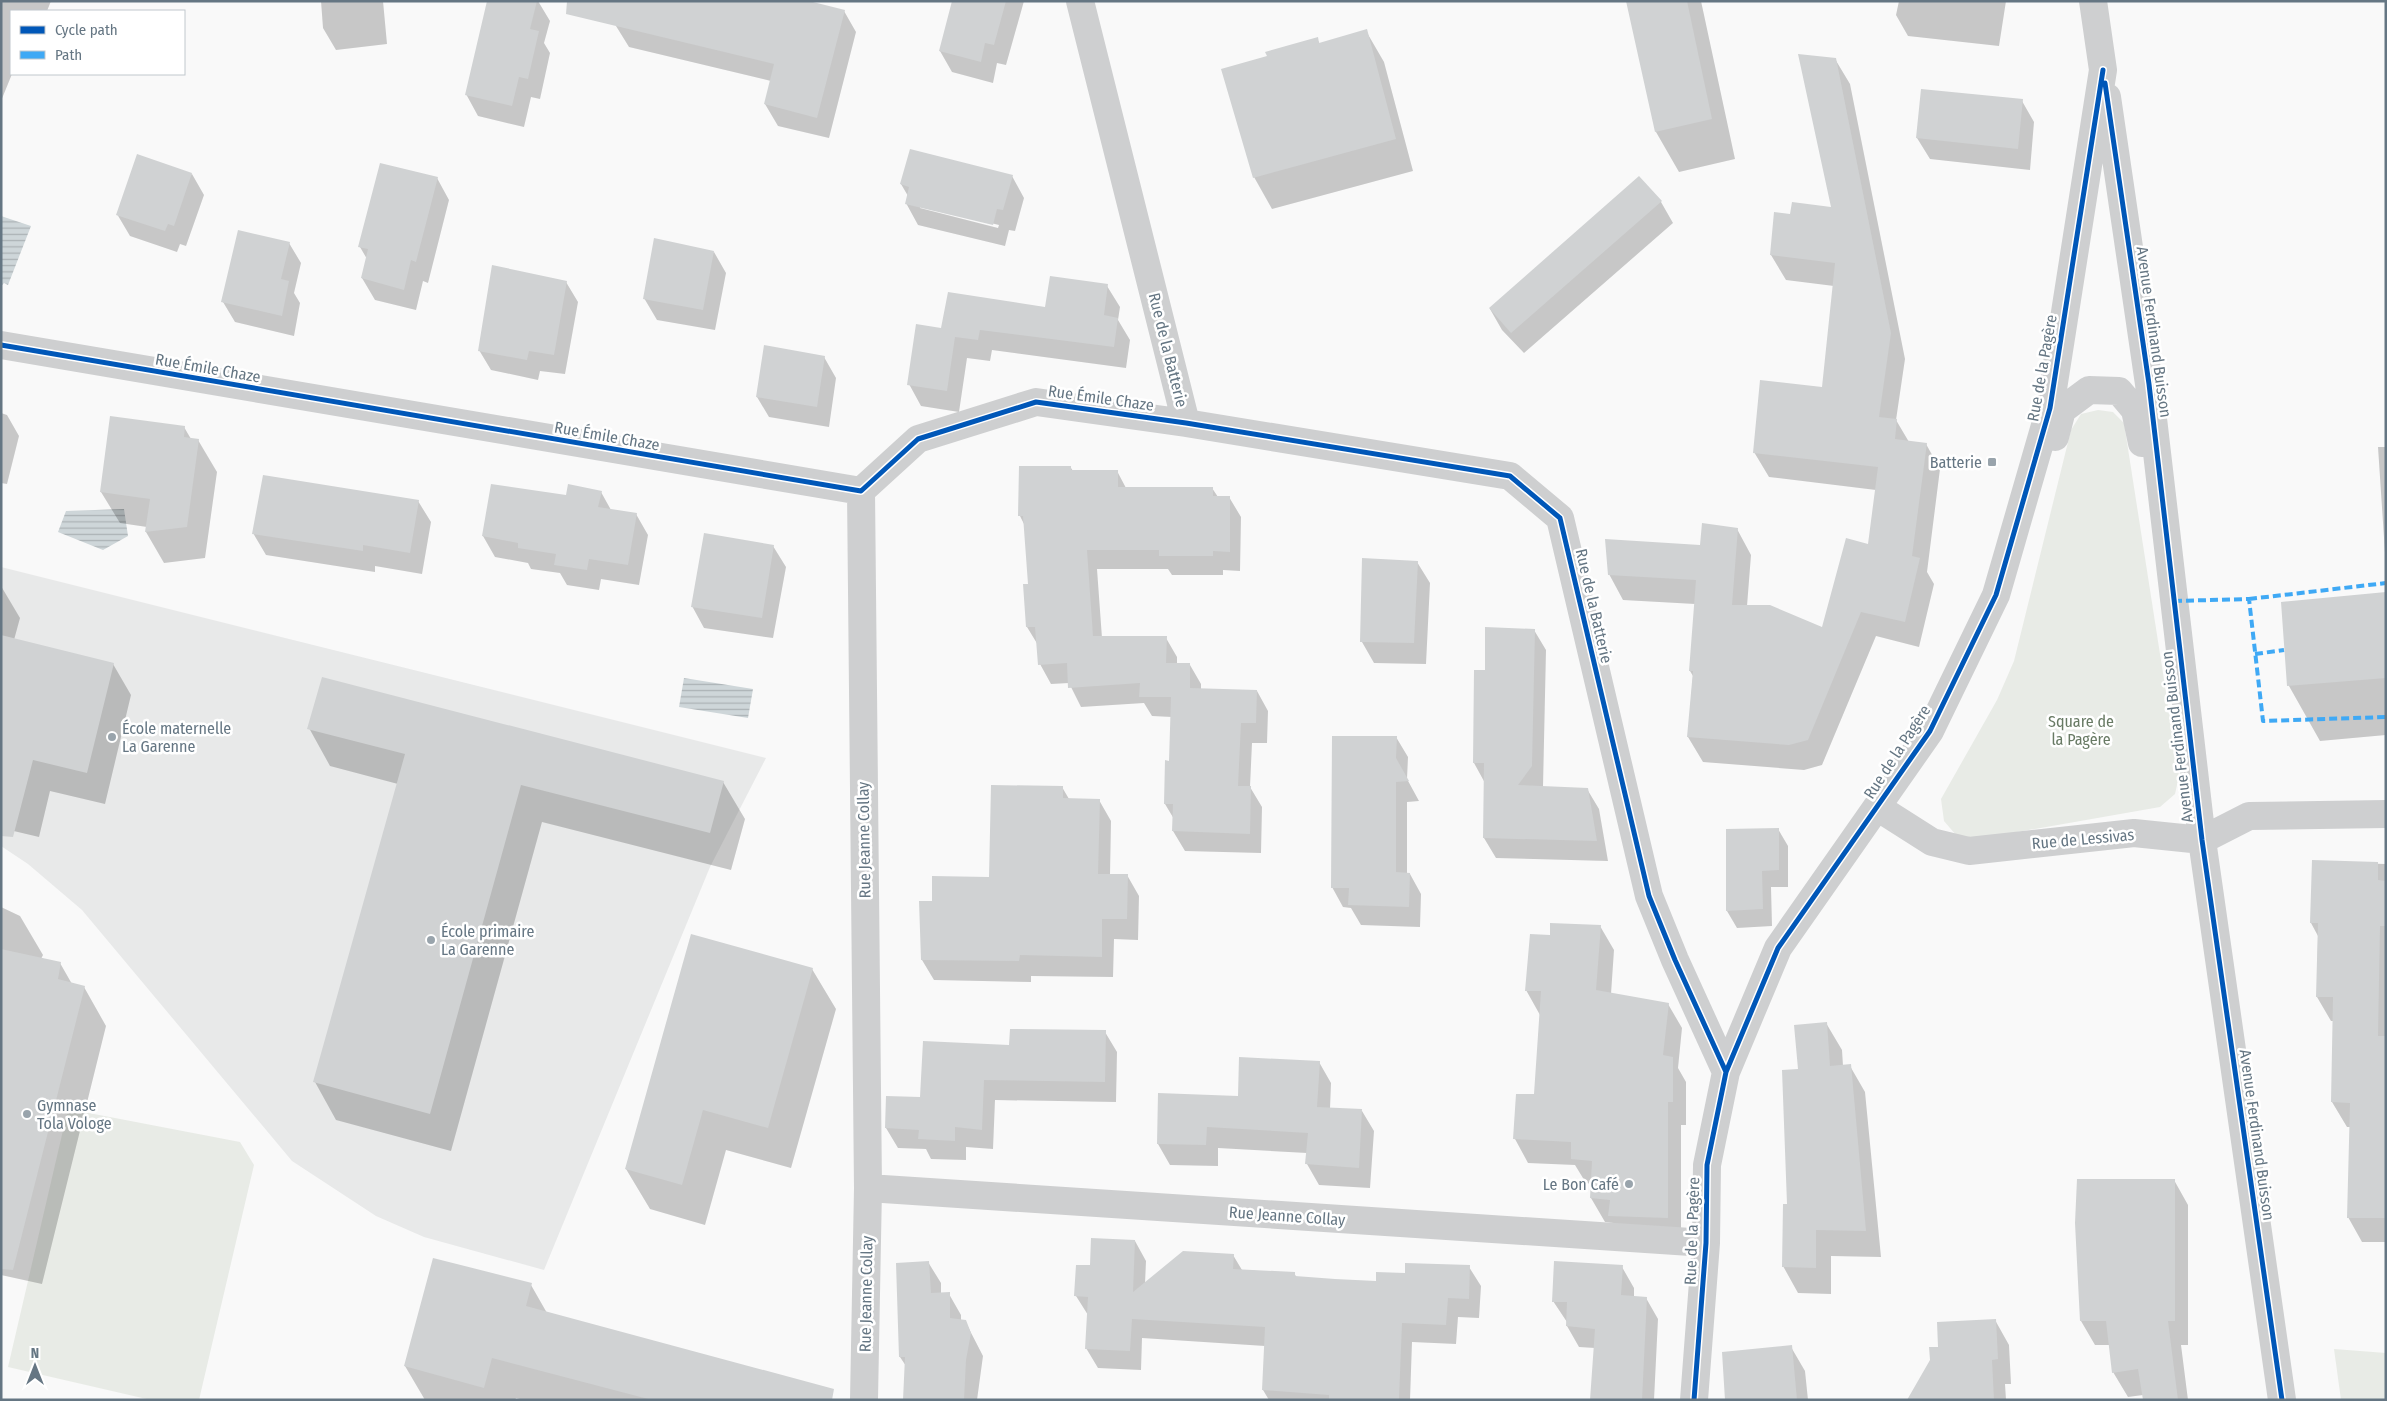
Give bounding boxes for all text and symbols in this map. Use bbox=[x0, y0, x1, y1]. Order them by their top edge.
legend bbox=[10, 10, 185, 75]
text: Cycle path bbox=[55, 21, 118, 39]
text: Path bbox=[55, 46, 82, 64]
street label: Avenue Ferdinand Buisson bbox=[2133, 245, 2175, 419]
street label: Rue de la Batterie bbox=[1145, 291, 1191, 409]
street label: Rue de la Pagère bbox=[2023, 313, 2061, 423]
street label: Rue Émile Chaze bbox=[154, 349, 262, 387]
street label: Rue Émile Chaze bbox=[1047, 381, 1155, 415]
street label: Rue Émile Chaze bbox=[553, 417, 661, 455]
place label: Batterie bbox=[1930, 453, 1982, 472]
marker: Batterie bbox=[1986, 456, 1998, 468]
street label: Rue de la Batterie bbox=[1572, 547, 1616, 665]
street label: Avenue Ferdinand Buisson bbox=[2157, 650, 2197, 824]
street label: Rue de la Pagère bbox=[1860, 701, 1934, 803]
park label: Square de la Pagère bbox=[2048, 712, 2114, 749]
place label: École maternelle La Garenne bbox=[122, 719, 231, 756]
marker: École maternelle La Garenne bbox=[106, 731, 118, 743]
street label: Rue Jeanne Collay bbox=[853, 781, 875, 898]
street label: Rue de Lessivas bbox=[2031, 825, 2135, 853]
place label: École primaire La Garenne bbox=[441, 922, 534, 959]
marker: École primaire La Garenne bbox=[425, 934, 437, 946]
street label: Avenue Ferdinand Buisson bbox=[2236, 1048, 2278, 1222]
place label: Gymnase Tola Vologe bbox=[37, 1096, 112, 1133]
marker: Gymnase Tola Vologe bbox=[21, 1108, 33, 1120]
place label: Le Bon Café bbox=[1543, 1175, 1619, 1194]
street label: Rue de la Pagère bbox=[1681, 1177, 1703, 1285]
marker: Le Bon Café bbox=[1623, 1178, 1635, 1190]
street label: Rue Jeanne Collay bbox=[1228, 1202, 1347, 1230]
street label: Rue Jeanne Collay bbox=[855, 1235, 877, 1352]
north arrow bbox=[10, 1341, 60, 1391]
text: N bbox=[31, 1345, 39, 1362]

